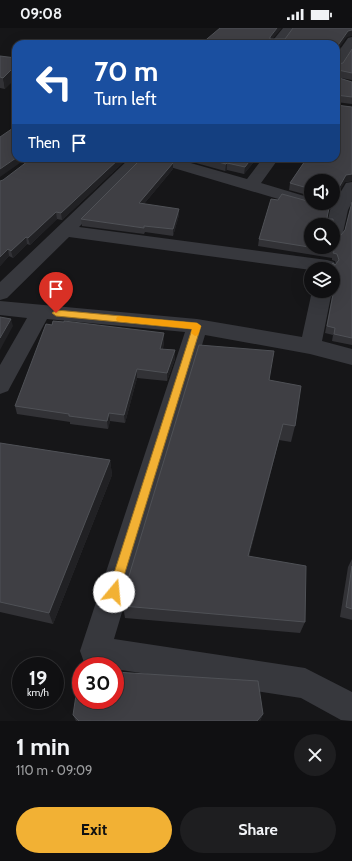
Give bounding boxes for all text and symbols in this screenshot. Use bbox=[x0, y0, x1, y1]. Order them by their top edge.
text: 09:08 bbox=[20, 5, 62, 23]
text: 70 m bbox=[94, 54, 158, 88]
icon: left bbox=[28, 56, 80, 108]
text: Turn left bbox=[94, 88, 157, 110]
icon: arrive bbox=[68, 132, 90, 154]
text: Then bbox=[28, 134, 60, 152]
map controls bbox=[304, 174, 340, 298]
button: sound bbox=[304, 174, 340, 210]
button: search bbox=[304, 218, 340, 254]
button: layers bbox=[304, 262, 340, 298]
pin bbox=[39, 272, 73, 313]
icon: arrive bbox=[45, 278, 67, 300]
position arrow bbox=[93, 571, 135, 613]
speed limit sign: 30 bbox=[72, 657, 124, 709]
text: 19 bbox=[29, 666, 47, 690]
text: km/h bbox=[27, 686, 49, 699]
text: 1 min bbox=[16, 732, 70, 761]
button: close bbox=[294, 734, 336, 776]
text: 110 m · 09:09 bbox=[16, 762, 92, 778]
button: Exit bbox=[16, 807, 172, 853]
button: Share bbox=[180, 807, 336, 853]

